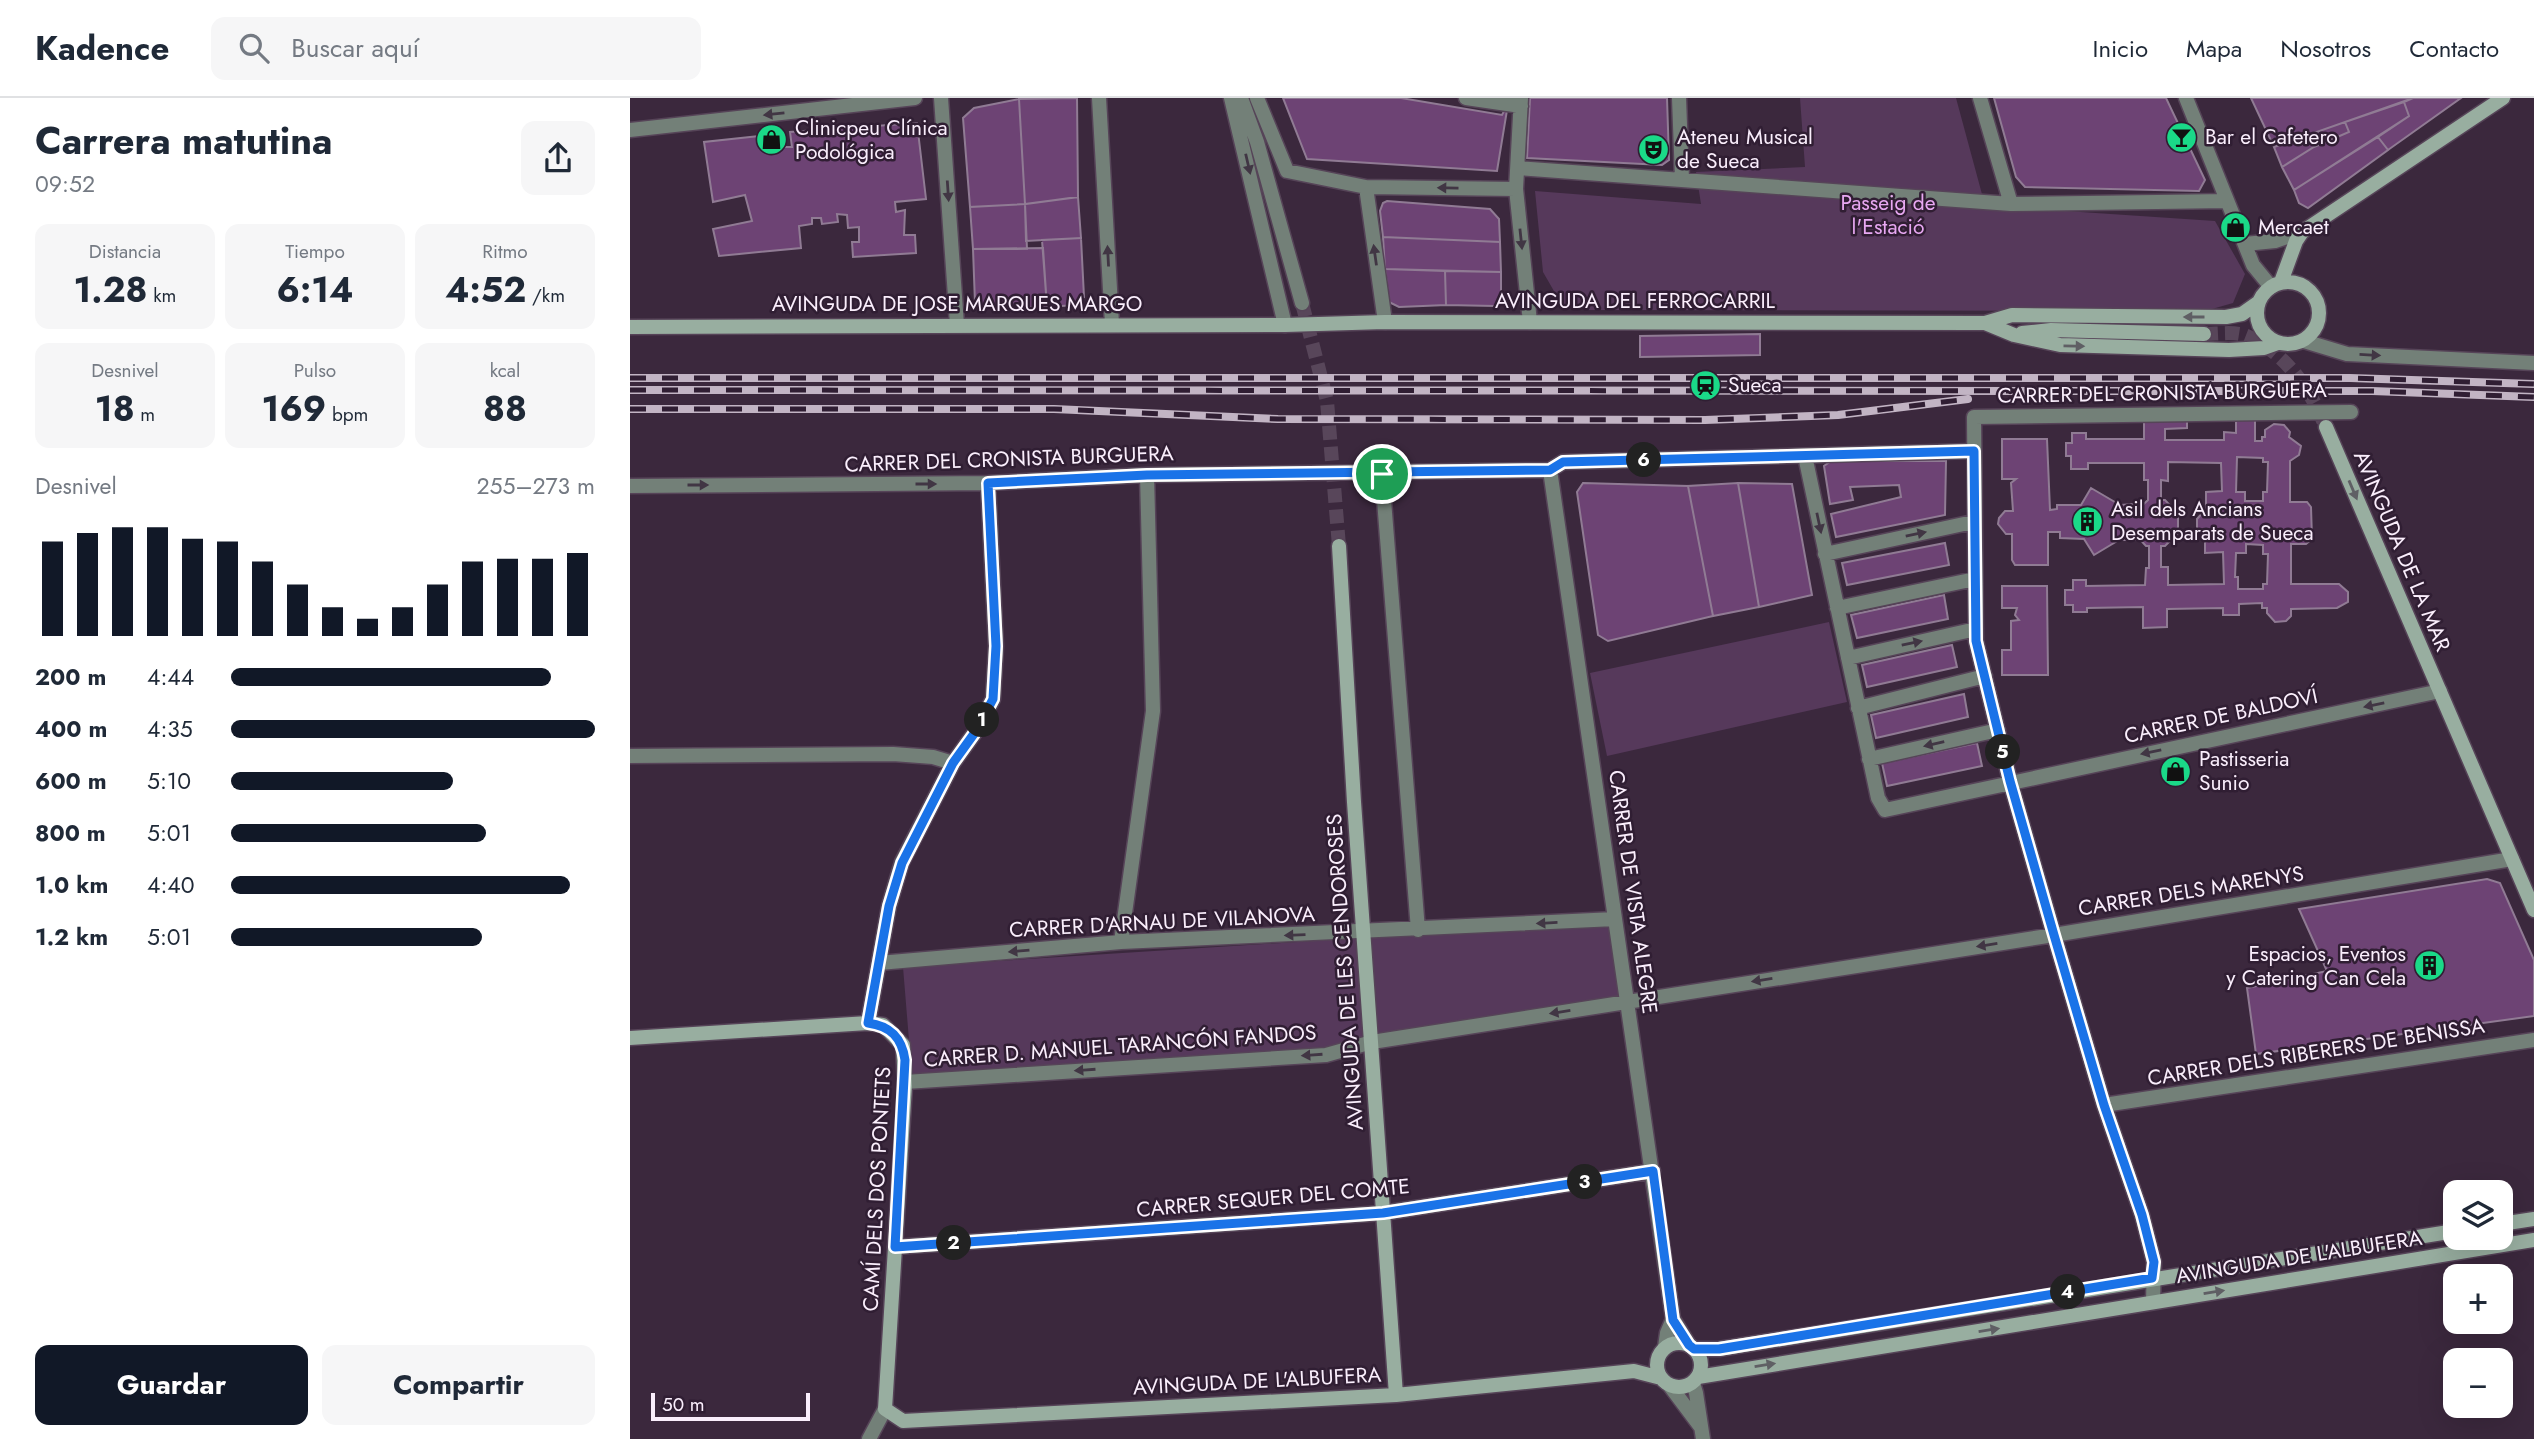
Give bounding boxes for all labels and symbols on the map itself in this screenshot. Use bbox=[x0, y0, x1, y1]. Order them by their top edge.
one-way arrow bbox=[763, 109, 785, 120]
place label: Clinicpeu Clínica Podológica bbox=[795, 113, 948, 167]
bar icon: Bar el Cafetero bbox=[2165, 120, 2199, 154]
place label: Ateneu Musical de Sueca bbox=[1677, 122, 1813, 176]
place label: Bar el Cafetero bbox=[2205, 122, 2338, 152]
shop icon: Clinicpeu Clínica Podológica bbox=[755, 123, 789, 157]
theatre icon: Ateneu Musical de Sueca bbox=[1637, 132, 1671, 166]
one-way arrow bbox=[1243, 153, 1254, 175]
one-way arrow bbox=[943, 180, 954, 202]
one-way arrow bbox=[1437, 182, 1459, 194]
park label: Passeig de l'Estació bbox=[1840, 188, 1936, 242]
shop icon: Mercaet bbox=[2218, 210, 2252, 244]
place label: Mercaet bbox=[2258, 212, 2329, 242]
one-way arrow bbox=[1516, 228, 1527, 250]
one-way arrow bbox=[1369, 243, 1380, 265]
one-way arrow bbox=[1102, 245, 1113, 267]
street label: AVINGUDA DEL FERROCARRIL bbox=[1495, 286, 1776, 316]
street label: AVINGUDA DE JOSE MARQUES MARGO bbox=[772, 289, 1142, 319]
one-way arrow bbox=[2183, 311, 2205, 323]
one-way arrow bbox=[2064, 340, 2086, 351]
one-way arrow bbox=[2359, 350, 2381, 361]
station icon: Sueca bbox=[1688, 368, 1722, 402]
place label: Sueca bbox=[1728, 370, 1782, 400]
street label: CARRER DEL CRONISTA BURGUERA bbox=[1997, 375, 2327, 411]
street label: CARRER DEL CRONISTA BURGUERA bbox=[844, 438, 1174, 480]
pin: 6 bbox=[1626, 442, 1662, 478]
pin bbox=[1352, 444, 1412, 504]
street label: AVINGUDA DE LA MAR bbox=[2346, 446, 2458, 656]
one-way arrow bbox=[915, 478, 937, 490]
one-way arrow bbox=[2348, 479, 2359, 500]
one-way arrow bbox=[687, 480, 709, 491]
place label: Asil dels Ancians Desemparats de Sueca bbox=[2111, 494, 2314, 548]
building icon: Asil dels Ancians Desemparats de Sueca bbox=[2071, 504, 2105, 538]
one-way arrow bbox=[1814, 512, 1825, 534]
one-way arrow bbox=[1905, 529, 1927, 540]
one-way arrow bbox=[1901, 638, 1923, 649]
street label: CARRER DE BALDOVÍ bbox=[2121, 681, 2321, 751]
one-way arrow bbox=[2363, 700, 2385, 711]
pin: 1 bbox=[964, 702, 1000, 738]
pin: 5 bbox=[1986, 734, 2020, 770]
one-way arrow bbox=[1923, 739, 1945, 750]
place label: Pastisseria Sunio bbox=[2199, 744, 2289, 798]
one-way arrow bbox=[2140, 747, 2162, 758]
shop icon: Pastisseria Sunio bbox=[2159, 754, 2193, 788]
street label: CARRER DE VISTA ALEGRE bbox=[1601, 768, 1665, 1016]
street label: AVINGUDA DE LES CENDOROSES bbox=[1319, 813, 1371, 1131]
street label: CARRER DELS MARENYS bbox=[2076, 858, 2306, 924]
street label: CARRER D'ARNAU DE VILANOVA bbox=[1008, 899, 1316, 945]
one-way arrow bbox=[1536, 918, 1558, 929]
one-way arrow bbox=[1284, 930, 1306, 941]
place label: Espacios, Eventos y Catering Can Cela bbox=[2226, 939, 2406, 993]
one-way arrow bbox=[1976, 940, 1998, 951]
one-way arrow bbox=[1008, 946, 1030, 957]
building icon: Espacios, Eventos y Catering Can Cela bbox=[2412, 949, 2446, 983]
one-way arrow bbox=[1751, 975, 1773, 986]
one-way arrow bbox=[1549, 1007, 1571, 1018]
street label: CARRER DELS RIBERERS DE BENISSA bbox=[2145, 1011, 2487, 1093]
street label: CARRER D. MANUEL TARANCÓN FANDOS bbox=[923, 1017, 1317, 1075]
one-way arrow bbox=[1301, 1050, 1323, 1061]
one-way arrow bbox=[1074, 1065, 1096, 1076]
street label: CAMÍ DELS DOS PONTETS bbox=[856, 1066, 898, 1312]
pin: 3 bbox=[1567, 1164, 1602, 1200]
street label: CARRER SEQUER DEL COMTE bbox=[1135, 1171, 1411, 1225]
street label: AVINGUDA DE L'ALBUFERA bbox=[2174, 1223, 2424, 1291]
pin: 2 bbox=[936, 1226, 972, 1260]
pin: 4 bbox=[2050, 1274, 2086, 1310]
one-way arrow bbox=[2203, 1286, 2225, 1297]
one-way arrow bbox=[1979, 1324, 2001, 1335]
one-way arrow bbox=[1754, 1359, 1776, 1370]
street label: AVINGUDA DE L'ALBUFERA bbox=[1132, 1360, 1382, 1402]
scale bar bbox=[651, 1390, 810, 1422]

